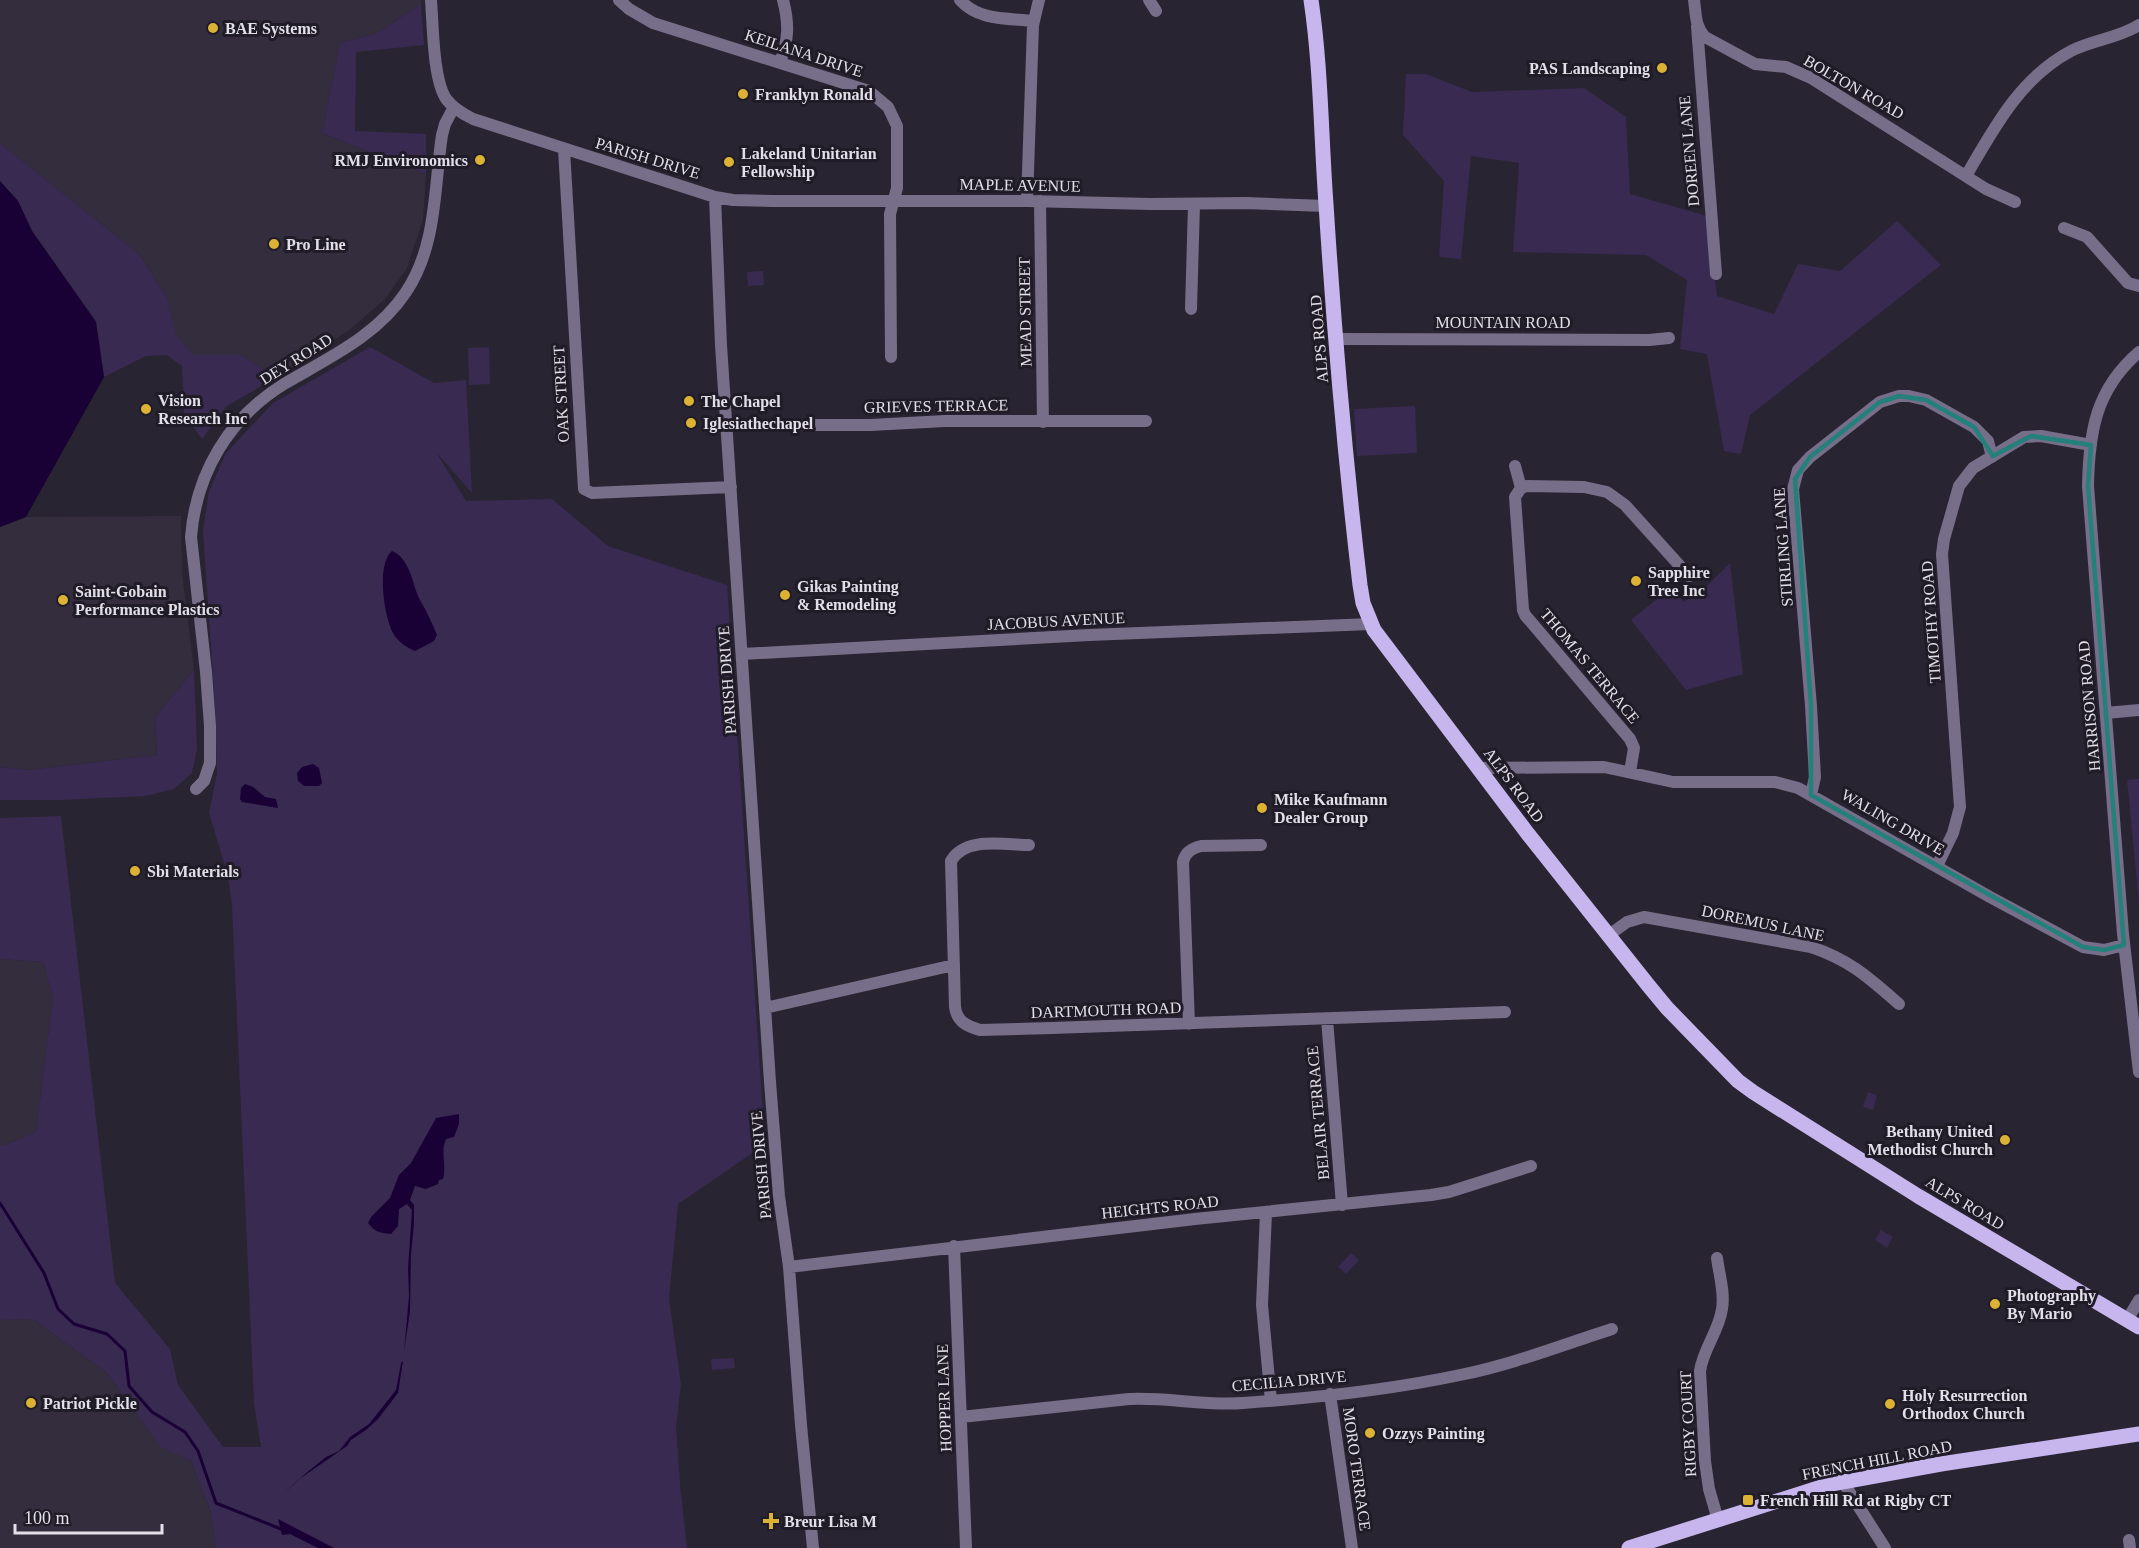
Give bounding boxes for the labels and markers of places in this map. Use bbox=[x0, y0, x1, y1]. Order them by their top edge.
place label: BAE Systems bbox=[225, 20, 317, 38]
marker: BAE Systems bbox=[206, 21, 220, 35]
place label: PAS Landscaping bbox=[1529, 60, 1650, 78]
marker: PAS Landscaping bbox=[1655, 61, 1669, 75]
place label: Franklyn Ronald bbox=[755, 86, 873, 104]
marker: Franklyn Ronald bbox=[736, 87, 750, 101]
place label: Lakeland Unitarian Fellowship bbox=[741, 145, 877, 181]
place label: RMJ Environomics bbox=[335, 152, 468, 169]
marker: RMJ Environomics bbox=[473, 153, 487, 167]
marker: Lakeland Unitarian Fellowship bbox=[722, 155, 736, 169]
place label: Pro Line bbox=[286, 236, 346, 253]
marker: Pro Line bbox=[267, 237, 281, 251]
place label: Vision Research Inc bbox=[158, 392, 247, 427]
place label: The Chapel bbox=[701, 393, 781, 411]
marker: The Chapel bbox=[682, 394, 696, 408]
marker: Vision Research Inc bbox=[139, 402, 153, 416]
place label: Iglesiathechapel bbox=[703, 415, 814, 433]
marker: Iglesiathechapel bbox=[684, 416, 698, 430]
place label: Sapphire Tree Inc bbox=[1648, 564, 1710, 599]
marker: Sapphire Tree Inc bbox=[1629, 574, 1643, 588]
place label: Gikas Painting & Remodeling bbox=[797, 578, 899, 614]
place label: Saint-Gobain Performance Plastics bbox=[75, 583, 219, 618]
marker: Gikas Painting & Remodeling bbox=[778, 588, 792, 602]
marker: Saint-Gobain Performance Plastics bbox=[56, 593, 70, 607]
place label: Mike Kaufmann Dealer Group bbox=[1274, 791, 1387, 827]
marker: Mike Kaufmann Dealer Group bbox=[1255, 801, 1269, 815]
place label: Sbi Materials bbox=[147, 863, 239, 880]
marker: Sbi Materials bbox=[128, 864, 142, 878]
place label: Bethany United Methodist Church bbox=[1868, 1123, 1993, 1158]
marker: Bethany United Methodist Church bbox=[1998, 1133, 2012, 1147]
place label: Photography By Mario bbox=[2007, 1287, 2096, 1323]
marker: Photography By Mario bbox=[1988, 1297, 2002, 1311]
place label: Holy Resurrection Orthodox Church bbox=[1902, 1387, 2028, 1422]
place label: Patriot Pickle bbox=[43, 1395, 137, 1412]
marker: Patriot Pickle bbox=[24, 1396, 38, 1410]
marker: Holy Resurrection Orthodox Church bbox=[1883, 1397, 1897, 1411]
place label: Ozzys Painting bbox=[1382, 1425, 1485, 1443]
marker: Ozzys Painting bbox=[1363, 1426, 1377, 1440]
place label: French Hill Rd at Rigby CT bbox=[1760, 1492, 1952, 1510]
marker: French Hill Rd at Rigby CT bbox=[1741, 1493, 1755, 1507]
marker: Breur Lisa M bbox=[762, 1512, 780, 1530]
place label: Breur Lisa M bbox=[784, 1513, 877, 1530]

